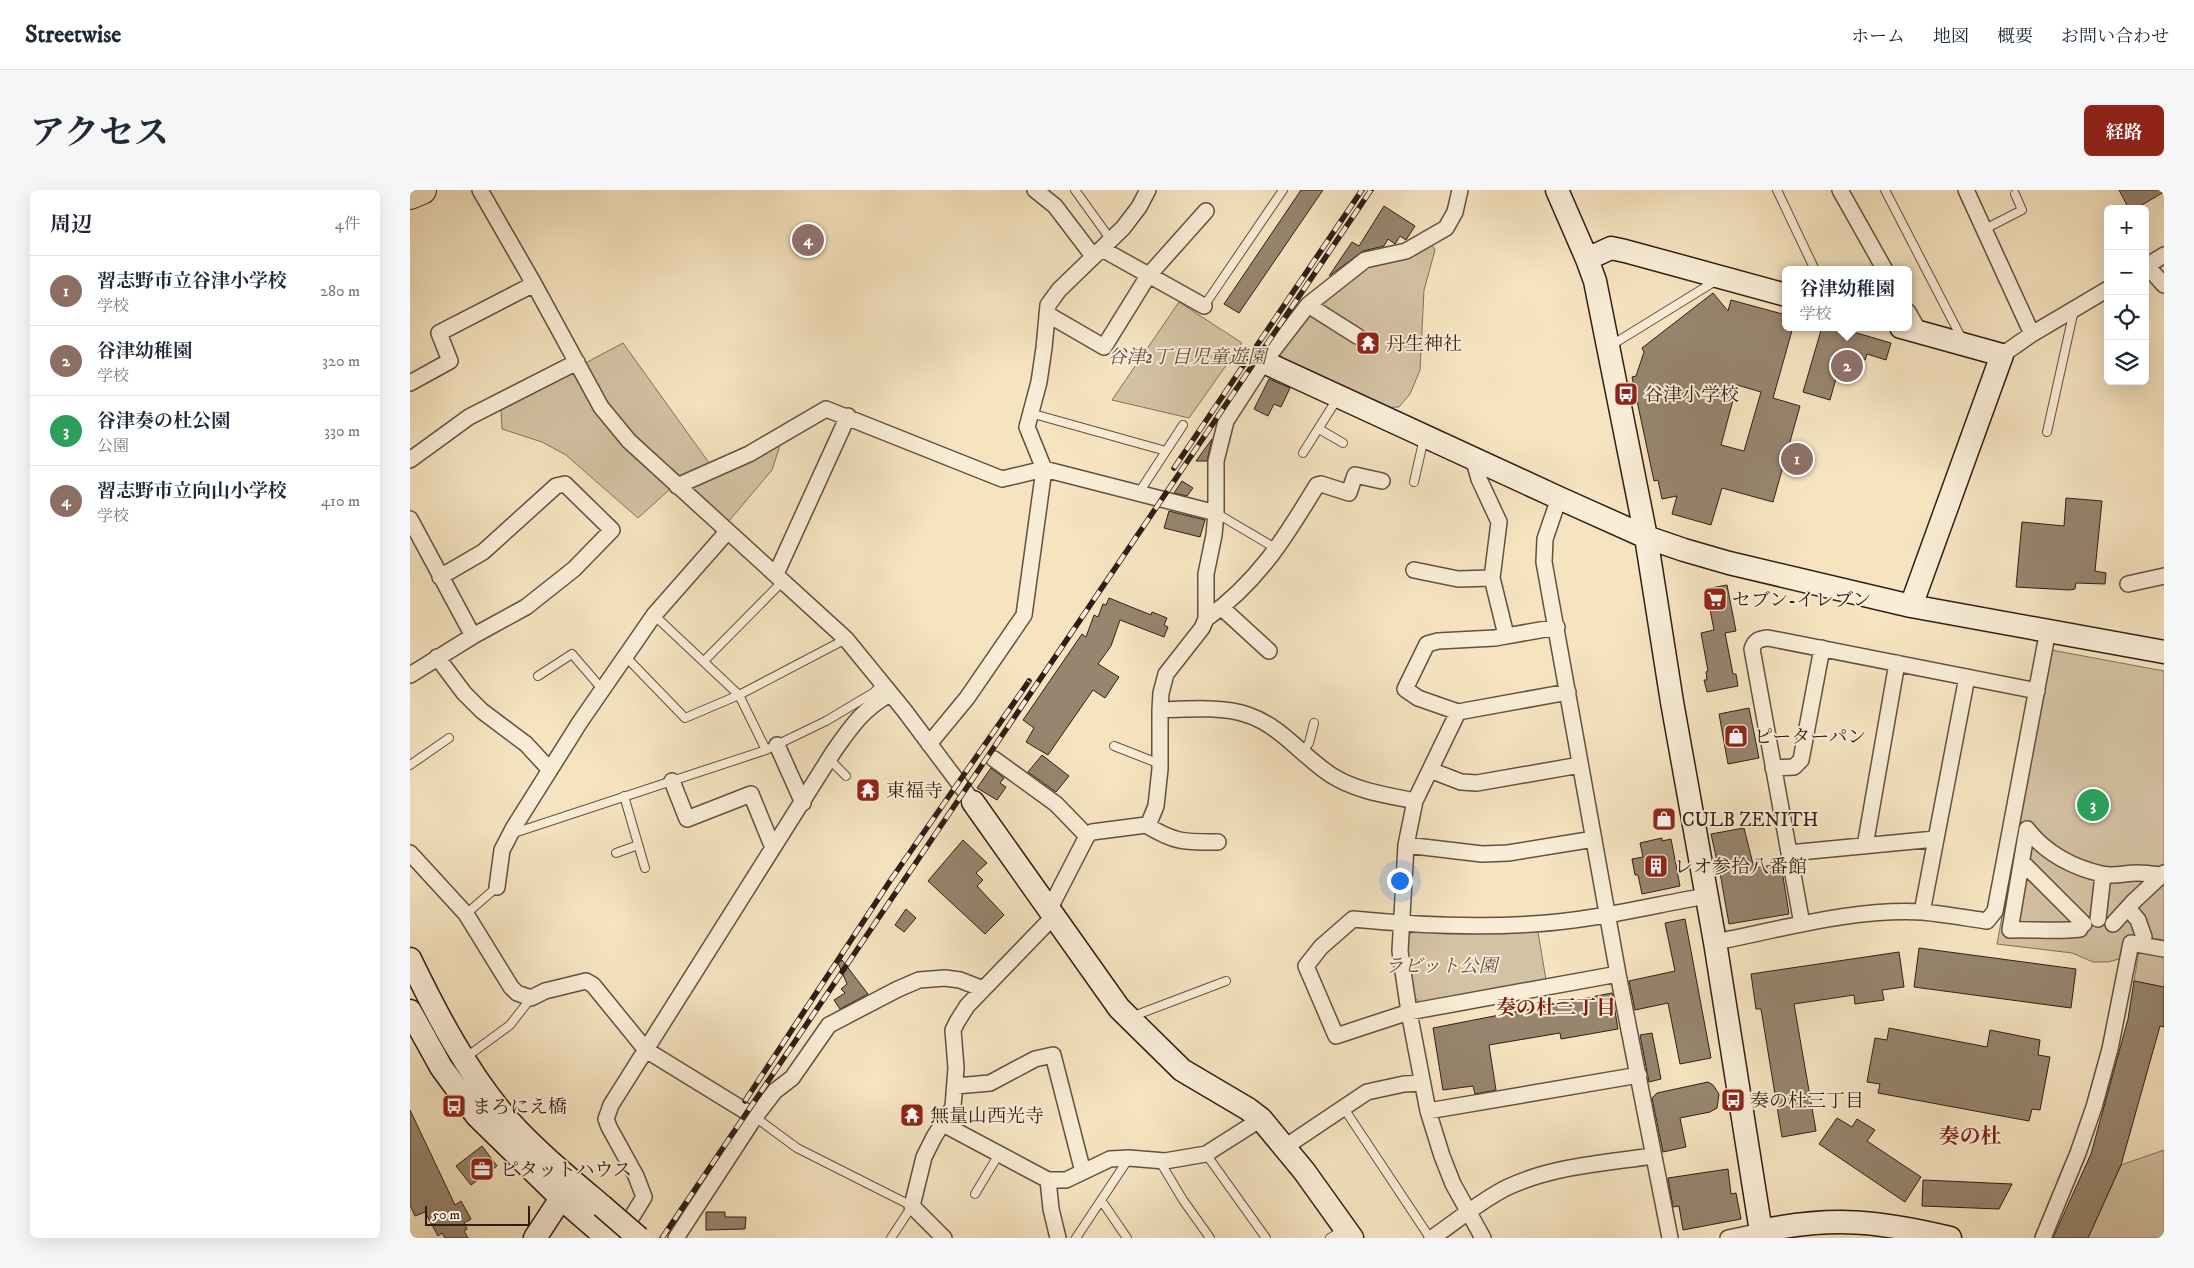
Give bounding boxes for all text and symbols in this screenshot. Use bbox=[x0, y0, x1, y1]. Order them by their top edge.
text: Streetwise bbox=[25, 20, 121, 50]
text: ホーム bbox=[1851, 26, 1905, 48]
text: 地図 bbox=[1933, 26, 1969, 48]
text: 概要 bbox=[1997, 26, 2033, 48]
text: お問い合わせ bbox=[2061, 26, 2169, 48]
button: 経路 bbox=[2084, 105, 2164, 156]
text: アクセス bbox=[30, 112, 169, 156]
map controls bbox=[2104, 205, 2149, 385]
button: + bbox=[2104, 205, 2149, 250]
text: 周辺 bbox=[50, 212, 92, 238]
text: 4件 bbox=[335, 214, 360, 234]
pin: 4 bbox=[792, 221, 824, 259]
button: − bbox=[2104, 250, 2149, 295]
popup bbox=[1782, 266, 1912, 331]
text: 習志野市立谷津小学校 bbox=[97, 270, 287, 293]
text: 谷津幼稚園 bbox=[1799, 278, 1895, 301]
text: 1 bbox=[63, 281, 69, 301]
text: 280 m bbox=[320, 281, 360, 301]
button: locate bbox=[2104, 295, 2149, 340]
text: 学校 bbox=[97, 296, 129, 316]
text: 学校 bbox=[1799, 304, 1832, 324]
temple icon: 丹生神社 bbox=[1355, 330, 1381, 356]
place label: 丹生神社 bbox=[1386, 333, 1462, 356]
text: 谷津幼稚園 bbox=[97, 340, 192, 363]
button: layers bbox=[2104, 340, 2149, 385]
park label: 谷津2丁目児童遊園 bbox=[1107, 346, 1270, 369]
pin: 2 bbox=[1831, 347, 1863, 385]
text: 2 bbox=[62, 351, 70, 371]
text: 320 m bbox=[322, 351, 360, 371]
text: 学校 bbox=[97, 366, 129, 386]
bus stop icon: 谷津小学校 bbox=[1613, 381, 1639, 407]
place label: 谷津小学校 bbox=[1644, 384, 1739, 407]
text: 谷津奏の杜公園 bbox=[97, 410, 230, 433]
text: 3 bbox=[63, 421, 69, 441]
text: 330 m bbox=[324, 421, 360, 441]
text: 公園 bbox=[97, 436, 129, 456]
pin: 1 bbox=[1781, 440, 1813, 478]
text: 習志野市立向山小学校 bbox=[97, 480, 287, 503]
text: 4 bbox=[61, 491, 71, 511]
text: 410 m bbox=[321, 491, 360, 511]
text: 学校 bbox=[97, 506, 129, 526]
supermarket icon: セブン-イレブン bbox=[1702, 586, 1728, 612]
place label: セブン-イレブン bbox=[1732, 589, 1871, 612]
shop icon: ピーターパン bbox=[1723, 723, 1749, 749]
place label: ピーターパン bbox=[1754, 726, 1866, 749]
temple icon: 東福寺 bbox=[855, 777, 881, 803]
place label: 東福寺 bbox=[886, 780, 943, 803]
pin: 3 bbox=[2077, 786, 2109, 824]
shop icon: CULB ZENITH bbox=[1651, 806, 1677, 832]
place label: CULB ZENITH bbox=[1682, 809, 1819, 832]
building icon: レオ参拾八番館 bbox=[1643, 853, 1669, 879]
place label: レオ参拾八番館 bbox=[1674, 856, 1807, 879]
your location bbox=[1387, 868, 1413, 894]
park label: ラビット公園 bbox=[1384, 955, 1501, 978]
district label: 奏の杜三丁目 bbox=[1496, 996, 1616, 1021]
bus stop icon: 奏の杜三丁目 bbox=[1720, 1087, 1746, 1113]
place label: 奏の杜三丁目 bbox=[1750, 1090, 1864, 1113]
bus stop icon: まろにえ橋 bbox=[441, 1093, 467, 1119]
place label: まろにえ橋 bbox=[472, 1096, 567, 1119]
temple icon: 無量山西光寺 bbox=[899, 1102, 925, 1128]
place label: 無量山西光寺 bbox=[930, 1105, 1044, 1128]
district label: 奏の杜 bbox=[1939, 1124, 2002, 1150]
office icon: ピタットハウス bbox=[469, 1156, 495, 1182]
place label: ピタットハウス bbox=[500, 1159, 632, 1182]
scale bar bbox=[425, 1203, 530, 1226]
text: 50 m bbox=[432, 1206, 460, 1224]

